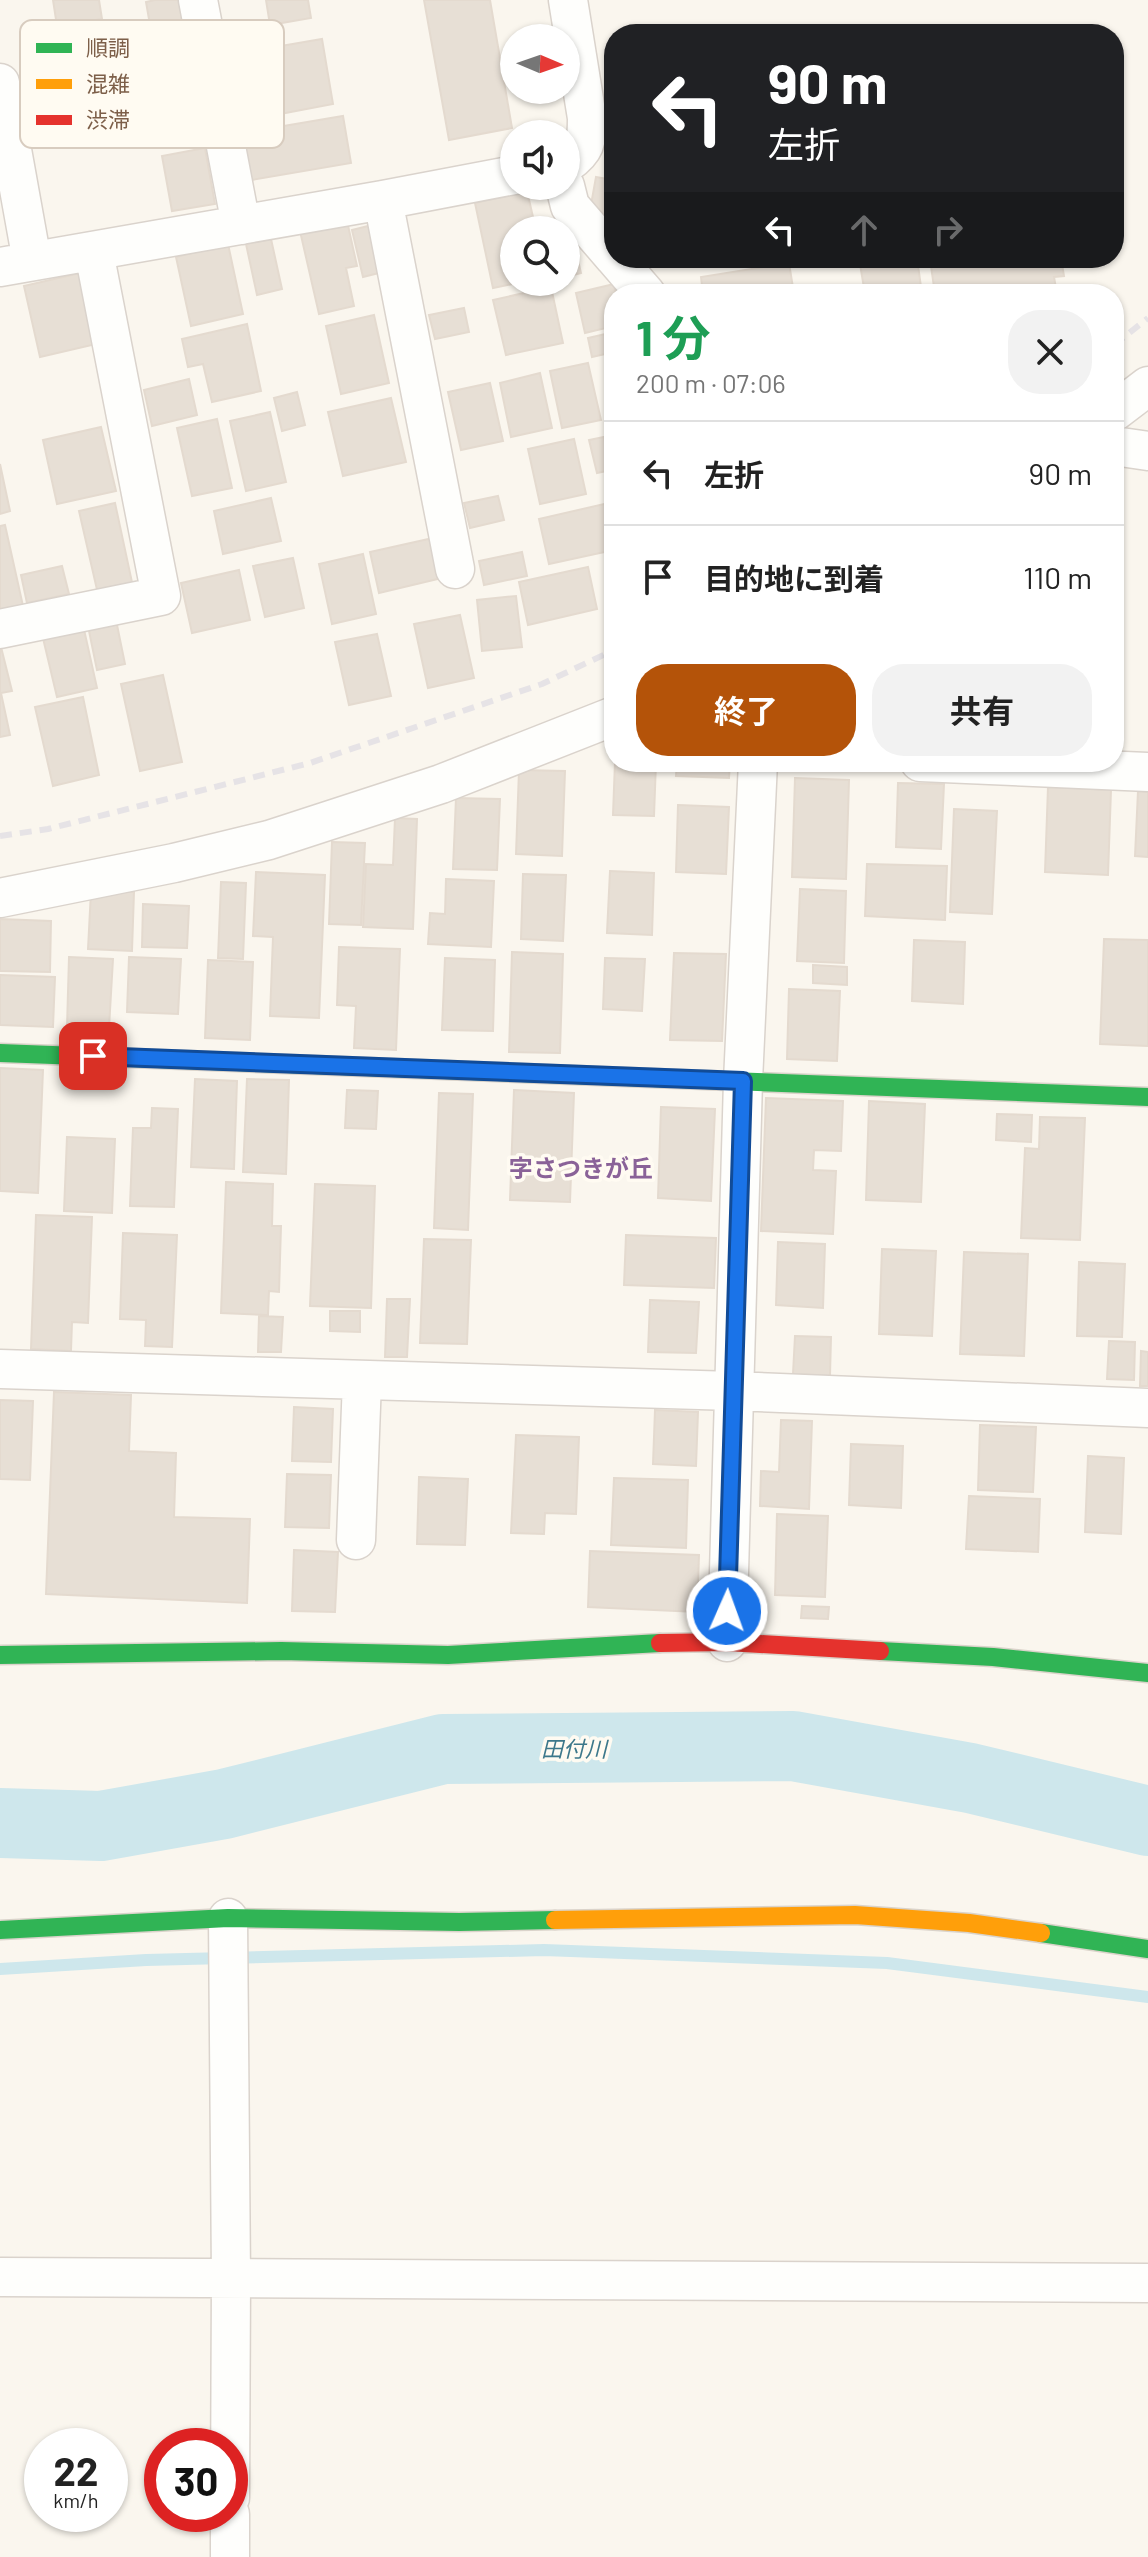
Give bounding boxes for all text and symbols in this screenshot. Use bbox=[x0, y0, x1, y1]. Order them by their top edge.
legend bbox=[20, 20, 284, 148]
north arrow bbox=[500, 24, 580, 104]
map controls bbox=[500, 24, 580, 296]
text: 順調 bbox=[86, 34, 130, 60]
text: 90 m bbox=[768, 48, 888, 115]
icon: left bbox=[636, 56, 740, 160]
text: 混雑 bbox=[86, 70, 130, 96]
text: 渋滞 bbox=[86, 106, 130, 132]
button: sound bbox=[500, 120, 580, 200]
text: 左折 bbox=[768, 122, 840, 165]
icon: left bbox=[758, 208, 802, 252]
icon: ahead bbox=[842, 208, 886, 252]
icon: right bbox=[926, 208, 970, 252]
button: search bbox=[500, 216, 580, 296]
text: 1 分 bbox=[636, 308, 711, 366]
button: close bbox=[1008, 310, 1092, 394]
text: 200 m · 07:06 bbox=[636, 367, 786, 398]
icon: left bbox=[636, 451, 680, 495]
text: 90 m bbox=[1029, 455, 1092, 491]
text: 左折 bbox=[704, 456, 764, 492]
icon: arrive bbox=[636, 555, 680, 599]
text: 110 m bbox=[1023, 559, 1092, 595]
text: 目的地に到着 bbox=[704, 560, 884, 596]
button: 終了 bbox=[636, 664, 856, 756]
button: 共有 bbox=[872, 664, 1092, 756]
pin bbox=[59, 1022, 127, 1090]
icon: arrive bbox=[71, 1034, 115, 1078]
district label: 字さつきが丘 bbox=[509, 1153, 653, 1182]
position arrow bbox=[685, 1569, 769, 1653]
water label: 田付川 bbox=[541, 1735, 609, 1761]
speed limit sign: 30 bbox=[144, 2428, 248, 2532]
text: 22 bbox=[54, 2446, 98, 2494]
text: km/h bbox=[53, 2488, 99, 2512]

